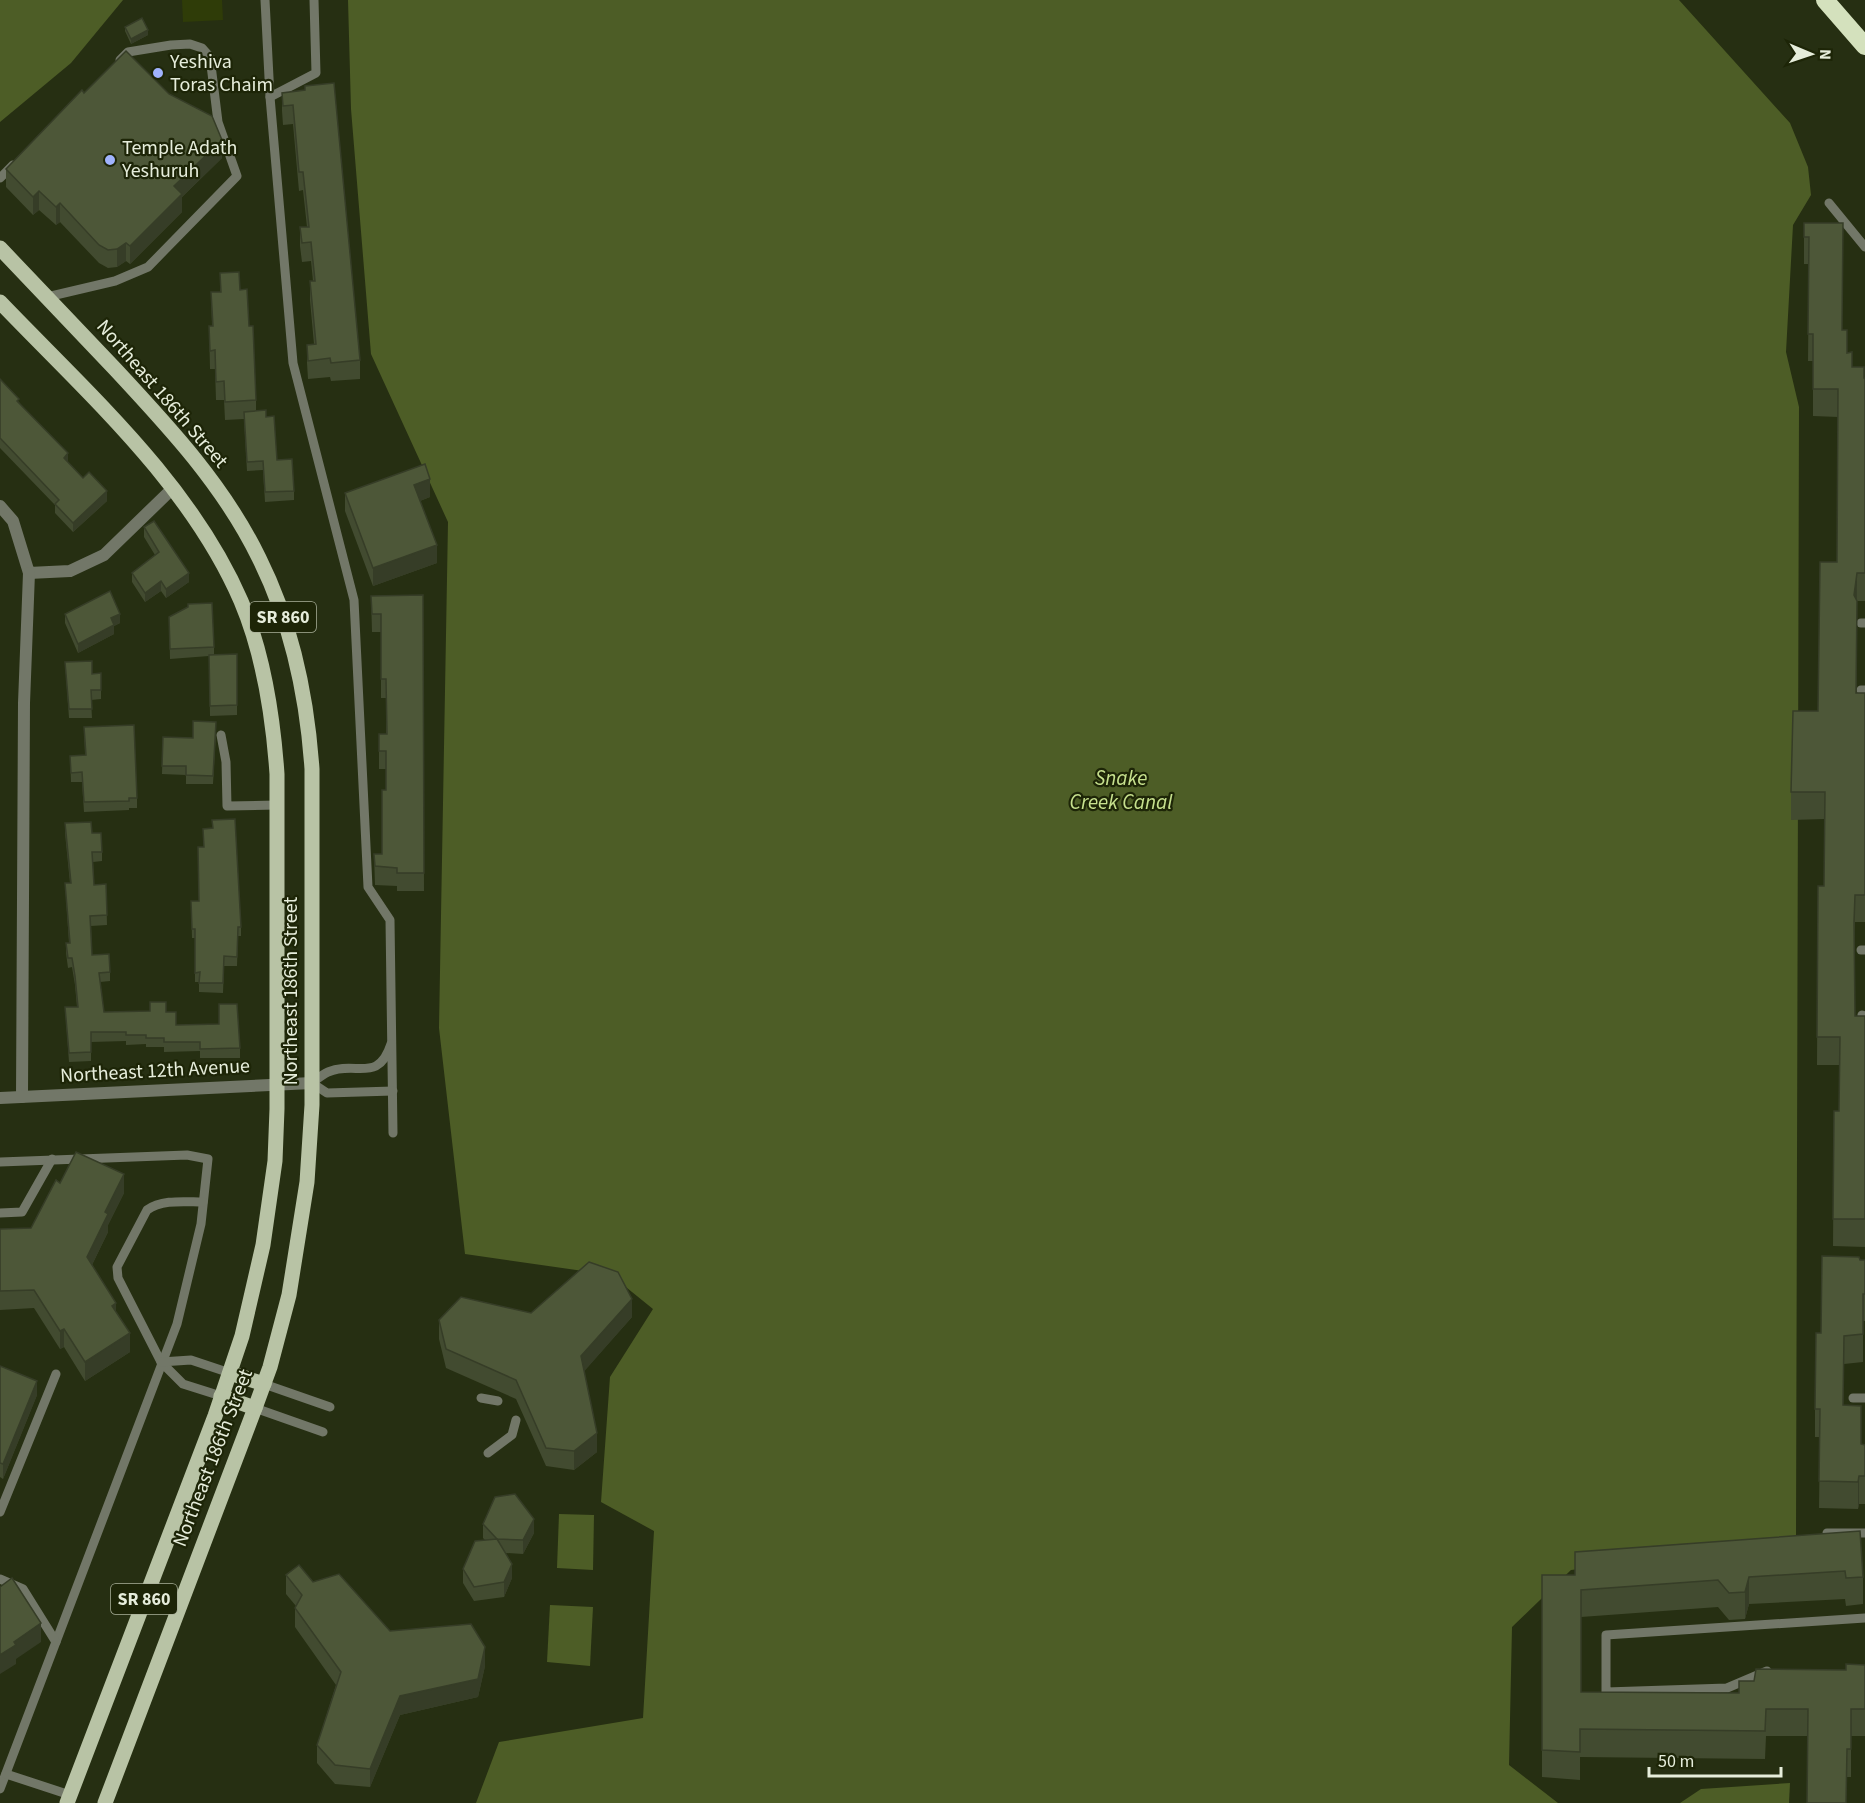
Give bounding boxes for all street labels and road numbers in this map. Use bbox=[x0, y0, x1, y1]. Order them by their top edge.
street label: Northeast 186th Street bbox=[90, 314, 235, 474]
road number: SR 860 bbox=[250, 602, 316, 632]
street label: Northeast 186th Street bbox=[277, 897, 305, 1085]
street label: Northeast 12th Avenue bbox=[59, 1052, 251, 1090]
street label: Northeast 186th Street bbox=[166, 1365, 260, 1551]
road number: SR 860 bbox=[111, 1584, 177, 1614]

